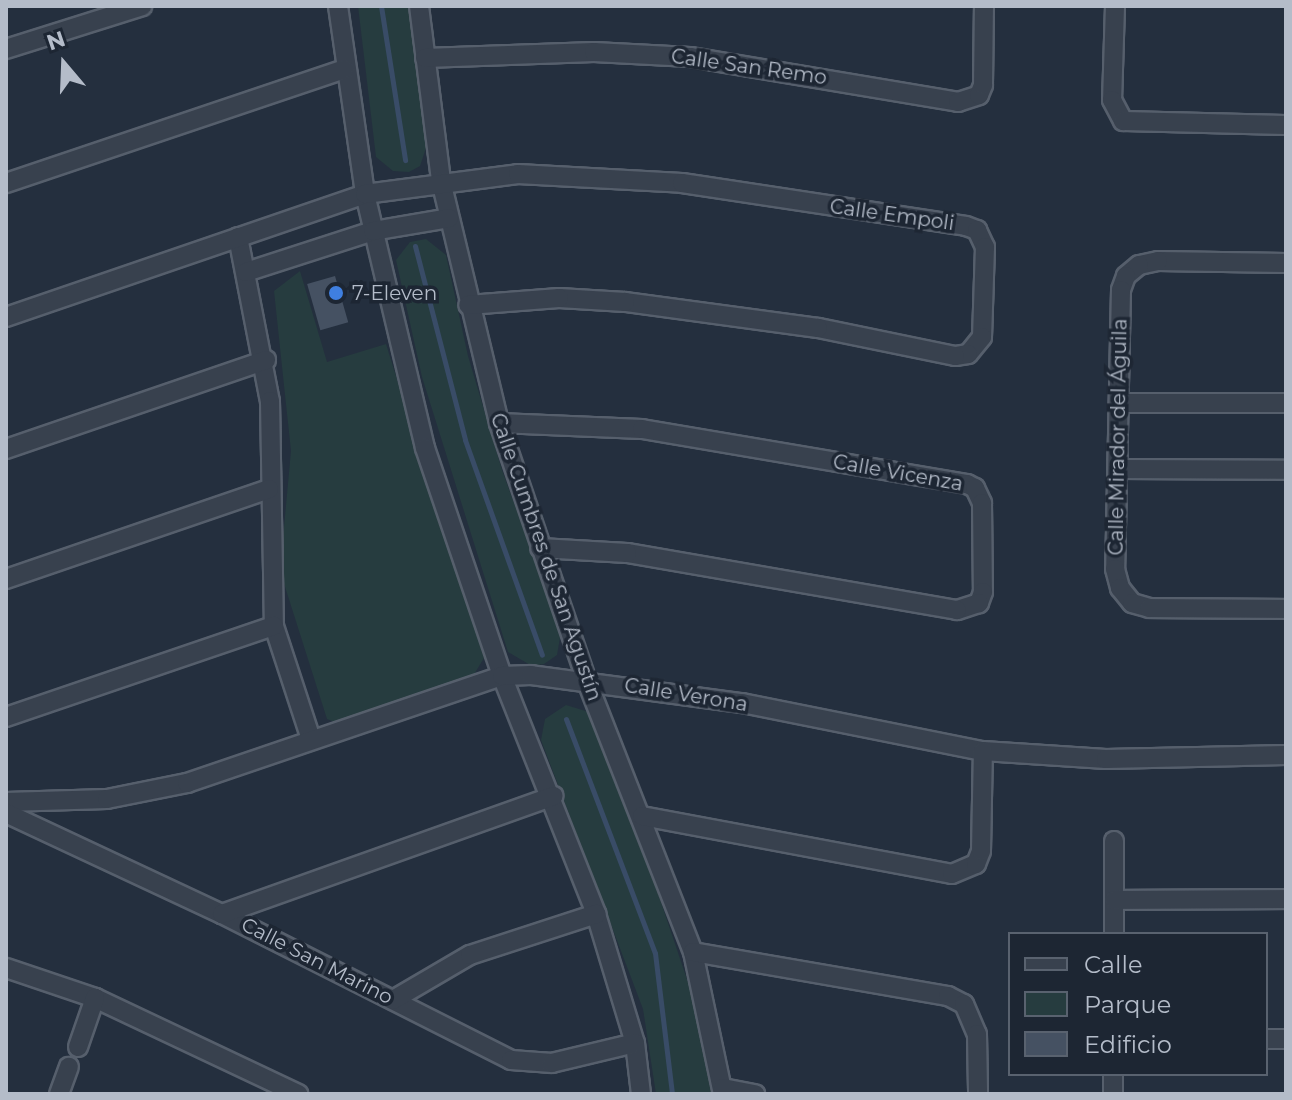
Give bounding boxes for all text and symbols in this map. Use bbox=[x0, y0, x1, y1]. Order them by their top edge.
north arrow bbox=[24, 24, 104, 104]
text: N bbox=[43, 25, 69, 56]
street label: Calle San Remo bbox=[670, 44, 828, 90]
street label: Calle Empoli bbox=[828, 194, 956, 236]
place label: 7-Eleven bbox=[352, 281, 437, 305]
marker: 7-Eleven bbox=[327, 284, 345, 302]
street label: Calle Mirador del Águila bbox=[1104, 318, 1132, 556]
street label: Calle Cumbres de San Agustín bbox=[485, 410, 607, 704]
street label: Calle Vicenza bbox=[831, 450, 965, 496]
street label: Calle Verona bbox=[623, 673, 749, 717]
street label: Calle San Marino bbox=[237, 912, 397, 1010]
legend bbox=[1008, 932, 1268, 1076]
text: Calle bbox=[1084, 950, 1142, 979]
text: Parque bbox=[1084, 990, 1171, 1019]
text: Edificio bbox=[1084, 1030, 1172, 1059]

